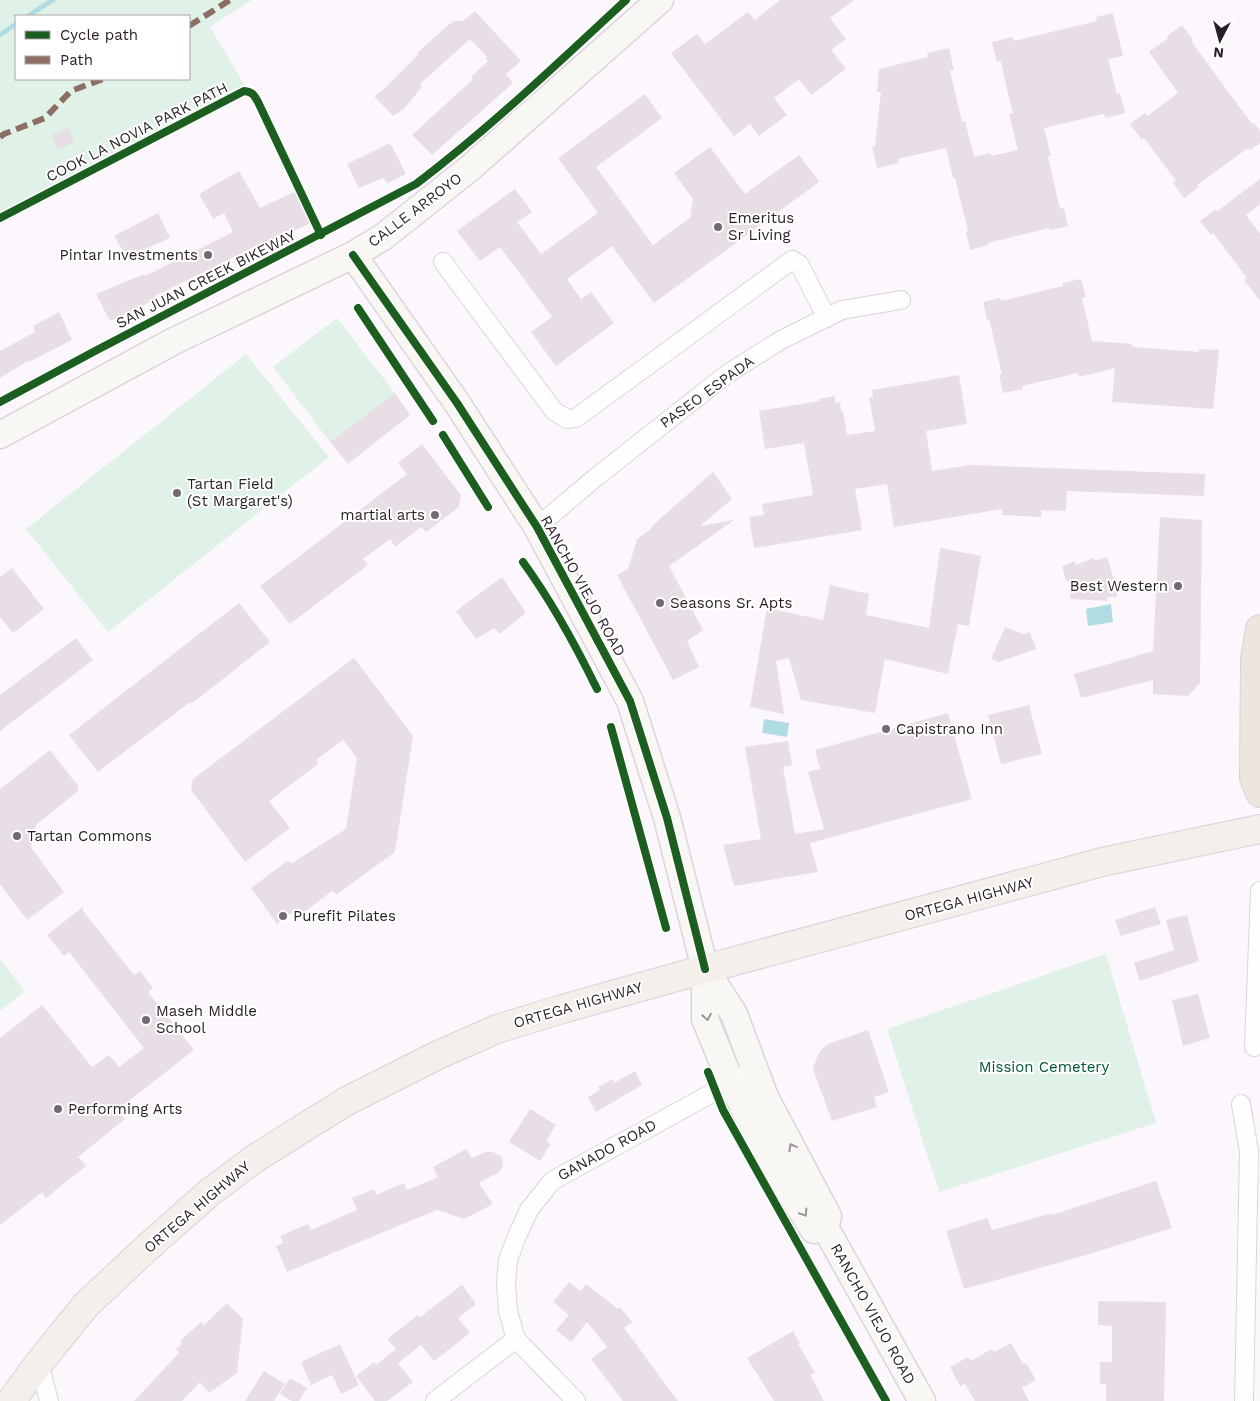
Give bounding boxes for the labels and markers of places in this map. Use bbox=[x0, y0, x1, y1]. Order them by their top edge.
place label: Emeritus Sr Living bbox=[728, 209, 794, 244]
marker: Emeritus Sr Living bbox=[712, 221, 724, 233]
place label: Pintar Investments bbox=[60, 246, 198, 264]
marker: Pintar Investments bbox=[202, 249, 214, 261]
place label: Tartan Field (St Margaret's) bbox=[187, 475, 293, 510]
marker: Tartan Field (St Margaret's) bbox=[171, 487, 183, 499]
place label: martial arts bbox=[340, 506, 425, 524]
marker: martial arts bbox=[429, 509, 441, 521]
place label: Best Western bbox=[1070, 577, 1168, 595]
marker: Best Western bbox=[1172, 580, 1184, 592]
place label: Seasons Sr. Apts bbox=[670, 594, 792, 612]
marker: Seasons Sr. Apts bbox=[654, 597, 666, 609]
place label: Capistrano Inn bbox=[896, 720, 1003, 738]
marker: Capistrano Inn bbox=[880, 723, 892, 735]
place label: Tartan Commons bbox=[27, 827, 152, 845]
marker: Tartan Commons bbox=[11, 830, 23, 842]
place label: Purefit Pilates bbox=[293, 907, 396, 925]
marker: Purefit Pilates bbox=[277, 910, 289, 922]
place label: Maseh Middle School bbox=[156, 1002, 257, 1037]
marker: Maseh Middle School bbox=[140, 1014, 152, 1026]
place label: Performing Arts bbox=[68, 1100, 183, 1118]
marker: Performing Arts bbox=[52, 1103, 64, 1115]

